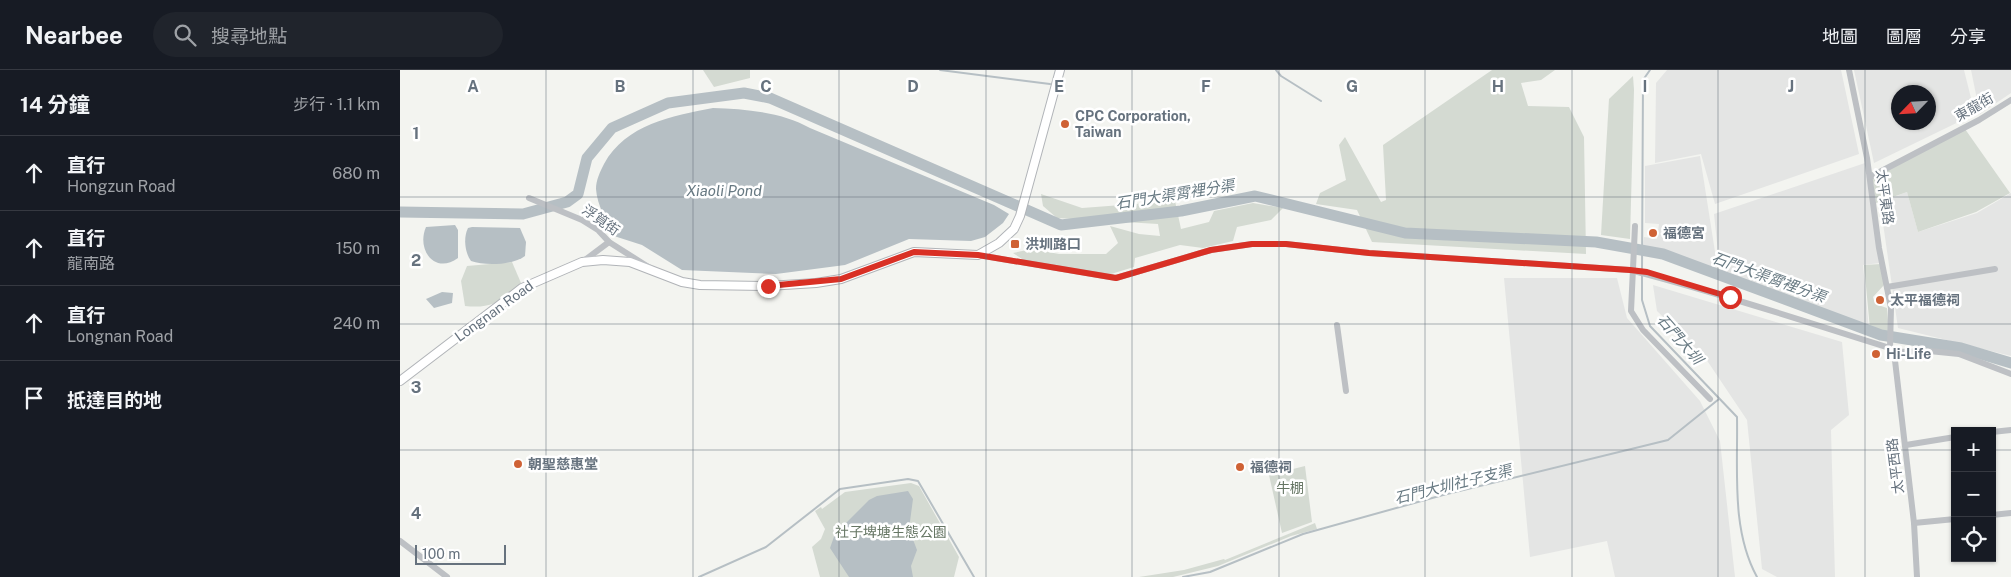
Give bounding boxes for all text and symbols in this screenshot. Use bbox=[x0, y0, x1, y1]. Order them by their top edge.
search box bbox=[153, 12, 503, 57]
text: Nearbee bbox=[25, 21, 123, 49]
icon: search bbox=[171, 21, 199, 49]
text: 搜尋地點 bbox=[211, 25, 287, 47]
text: 地圖 bbox=[1822, 26, 1858, 47]
text: 圖層 bbox=[1886, 26, 1922, 47]
text: 分享 bbox=[1950, 26, 1986, 47]
text: A bbox=[467, 77, 479, 96]
text: B bbox=[615, 77, 626, 96]
text: C bbox=[760, 77, 772, 96]
text: D bbox=[907, 77, 919, 96]
text: E bbox=[1054, 77, 1064, 96]
text: F bbox=[1201, 77, 1211, 96]
text: G bbox=[1346, 77, 1358, 96]
text: H bbox=[1492, 77, 1504, 96]
text: I bbox=[1643, 77, 1647, 96]
text: J bbox=[1788, 77, 1794, 96]
north arrow bbox=[1891, 85, 1936, 130]
street label: 東龍街 bbox=[1952, 90, 1996, 124]
text: 14 分鐘 bbox=[20, 92, 90, 117]
text: 步行 · 1.1 km bbox=[293, 95, 380, 114]
place label: CPC Corporation, Taiwan bbox=[1075, 108, 1191, 140]
marker: CPC Corporation, Taiwan bbox=[1059, 118, 1071, 130]
text: 1 bbox=[413, 124, 419, 143]
text: 直行 bbox=[67, 154, 105, 176]
icon: ahead bbox=[20, 159, 48, 187]
text: 680 m bbox=[332, 164, 380, 183]
street label: 太平東路 bbox=[1873, 168, 1897, 226]
water label: 石門大渠霄裡分渠 bbox=[1114, 176, 1238, 212]
text: Hongzun Road bbox=[67, 177, 176, 196]
water label: Xiaoli Pond bbox=[686, 182, 762, 199]
street label: 浮筧街 bbox=[579, 201, 623, 239]
place label: 福德宮 bbox=[1663, 225, 1705, 241]
text: 直行 bbox=[67, 227, 105, 249]
marker: 福德宮 bbox=[1647, 227, 1659, 239]
icon: ahead bbox=[20, 234, 48, 262]
place label: 洪圳路口 bbox=[1025, 236, 1081, 252]
marker: 洪圳路口 bbox=[1009, 238, 1021, 250]
text: 150 m bbox=[336, 239, 380, 258]
water label: 石門大渠霄裡分渠 bbox=[1710, 248, 1830, 306]
text: 2 bbox=[411, 251, 421, 270]
text: 龍南路 bbox=[67, 254, 115, 273]
route end bbox=[757, 275, 780, 298]
street label: Longnan Road bbox=[452, 277, 536, 345]
route start bbox=[1719, 286, 1742, 309]
place label: 太平福德祠 bbox=[1890, 292, 1960, 308]
marker: 太平福德祠 bbox=[1874, 294, 1886, 306]
text: 直行 bbox=[67, 304, 105, 326]
icon: ahead bbox=[20, 309, 48, 337]
water label: 石門大圳 bbox=[1654, 311, 1707, 369]
text: 240 m bbox=[333, 314, 380, 333]
text: Longnan Road bbox=[67, 327, 173, 346]
place label: Hi-Life bbox=[1886, 346, 1931, 362]
marker: Hi-Life bbox=[1870, 348, 1882, 360]
text: 3 bbox=[411, 378, 421, 397]
icon: arrive bbox=[20, 384, 48, 412]
text: 抵達目的地 bbox=[67, 389, 162, 411]
map controls bbox=[1951, 427, 1996, 562]
button: + bbox=[1951, 427, 1996, 472]
street label: 太平西路 bbox=[1884, 437, 1906, 495]
place label: 朝聖慈惠堂 bbox=[528, 456, 598, 472]
marker: 朝聖慈惠堂 bbox=[512, 458, 524, 470]
place label: 福德祠 bbox=[1250, 459, 1292, 475]
marker: 福德祠 bbox=[1234, 461, 1246, 473]
water label: 石門大圳社子支渠 bbox=[1393, 461, 1515, 507]
button: − bbox=[1951, 472, 1996, 517]
park label: 牛棚 bbox=[1276, 480, 1304, 496]
text: 4 bbox=[411, 504, 422, 523]
button: locate bbox=[1951, 517, 1996, 562]
park label: 社子埤塘生態公園 bbox=[835, 524, 947, 540]
scale bar bbox=[415, 542, 506, 565]
text: 100 m bbox=[422, 546, 460, 562]

